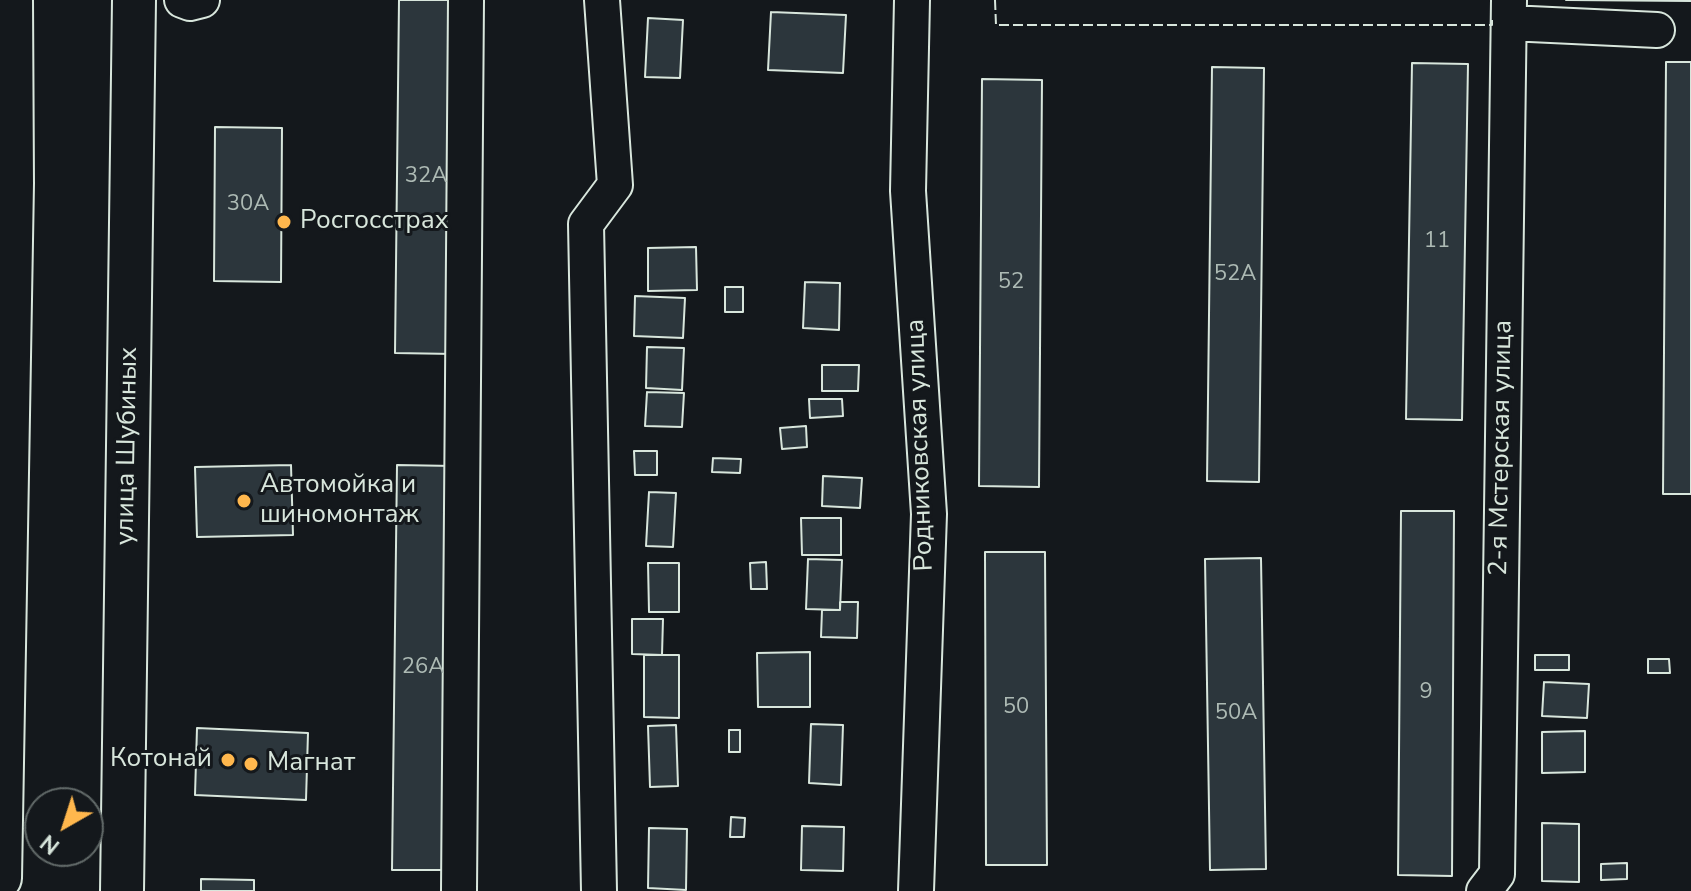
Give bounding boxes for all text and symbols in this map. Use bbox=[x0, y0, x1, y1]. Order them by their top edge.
house number: 32А bbox=[405, 164, 447, 190]
house number: 30А bbox=[227, 192, 269, 218]
place label: Росгосстрах bbox=[300, 206, 449, 238]
marker: Росгосстрах bbox=[275, 213, 293, 231]
house number: 11 bbox=[1424, 229, 1450, 255]
house number: 52А bbox=[1214, 262, 1256, 288]
house number: 52 bbox=[998, 270, 1024, 296]
street label: Родниковская улица bbox=[901, 318, 941, 572]
street label: 2-я Мстерская улица bbox=[1484, 320, 1520, 576]
street label: улица Шубиных bbox=[111, 347, 145, 545]
place label: Автомойка и шиномонтаж bbox=[260, 470, 419, 532]
marker: Автомойка и шиномонтаж bbox=[235, 492, 253, 510]
house number: 26А bbox=[402, 655, 444, 681]
house number: 9 bbox=[1419, 680, 1433, 706]
house number: 50 bbox=[1003, 695, 1029, 721]
house number: 50А bbox=[1215, 701, 1257, 727]
place label: Котонай bbox=[110, 744, 212, 776]
place label: Магнат bbox=[267, 748, 355, 780]
marker: Котонай bbox=[219, 751, 237, 769]
marker: Магнат bbox=[242, 755, 260, 773]
north arrow bbox=[24, 787, 104, 867]
text: N bbox=[34, 827, 66, 861]

